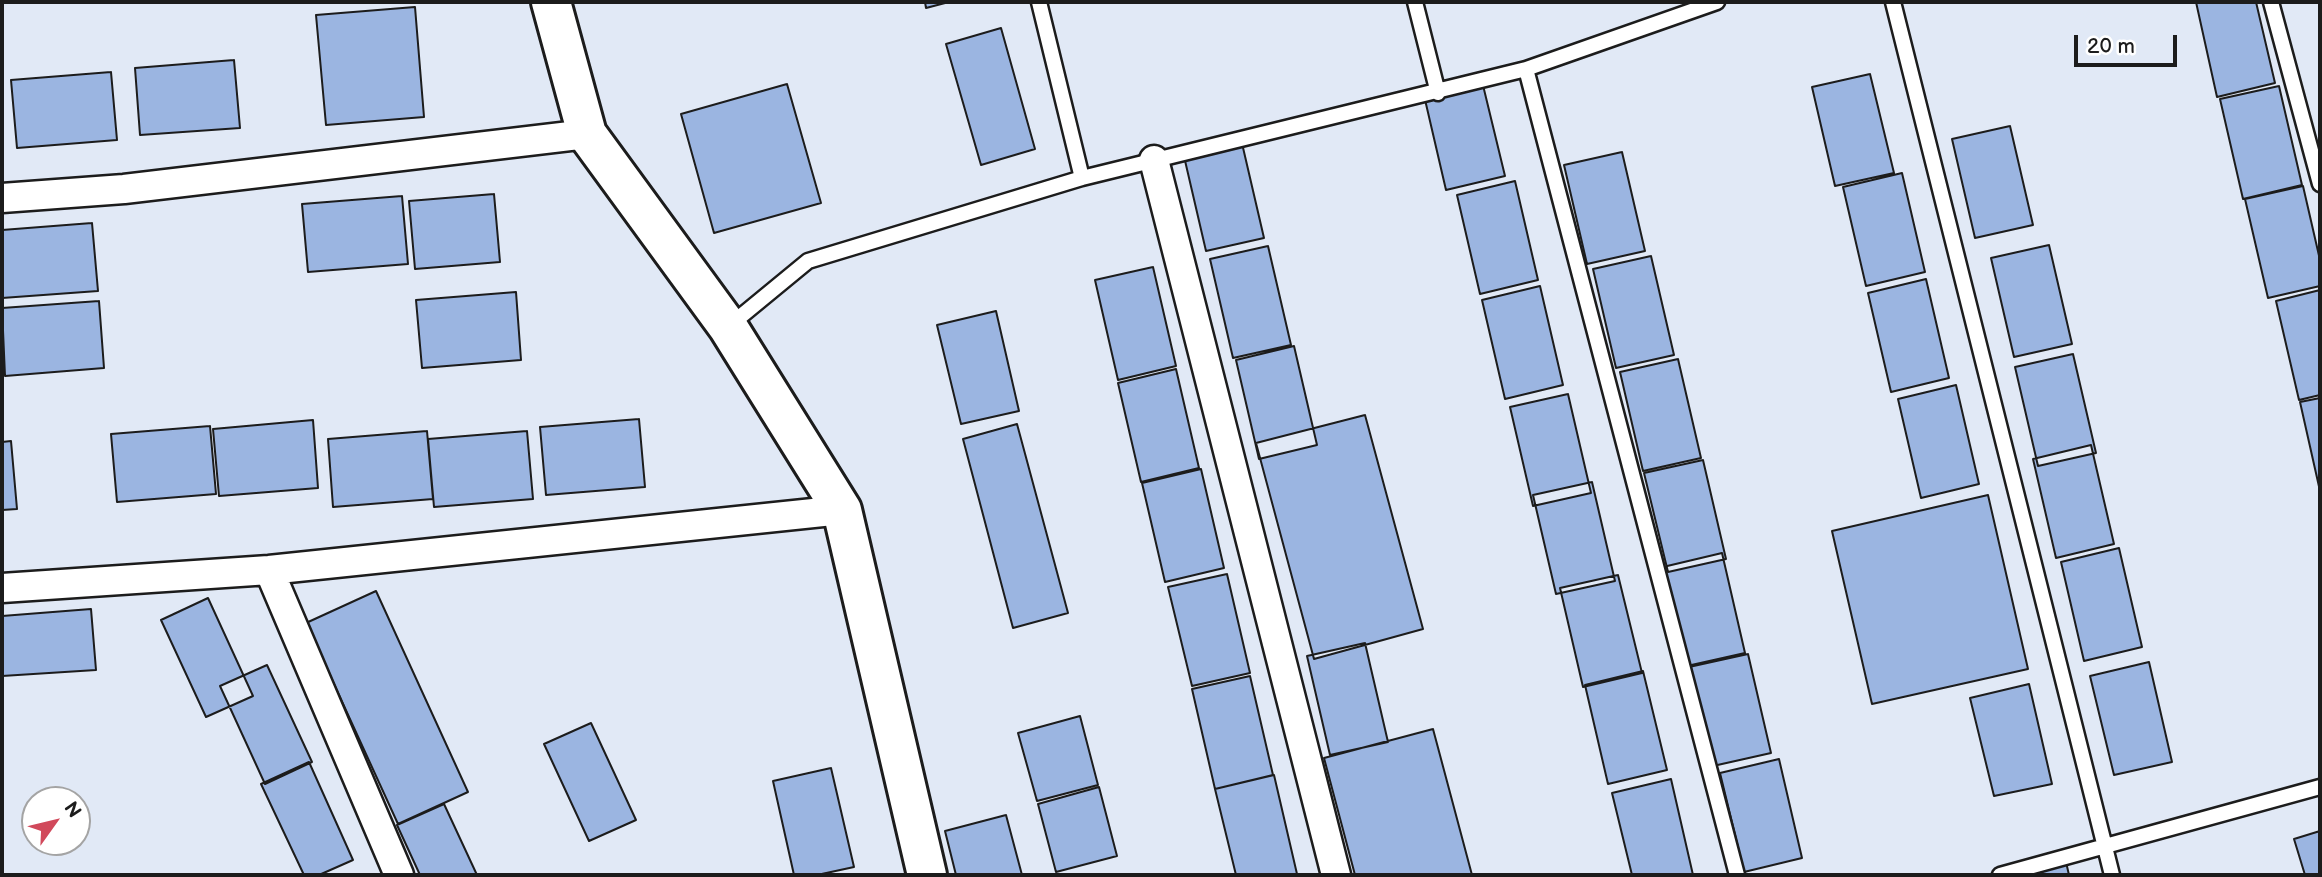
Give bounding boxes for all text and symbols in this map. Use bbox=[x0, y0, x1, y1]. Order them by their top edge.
scale bar bbox=[2077, 21, 2180, 65]
text: 20 m bbox=[2087, 34, 2135, 59]
north arrow bbox=[21, 786, 91, 856]
text: N bbox=[59, 798, 86, 822]

